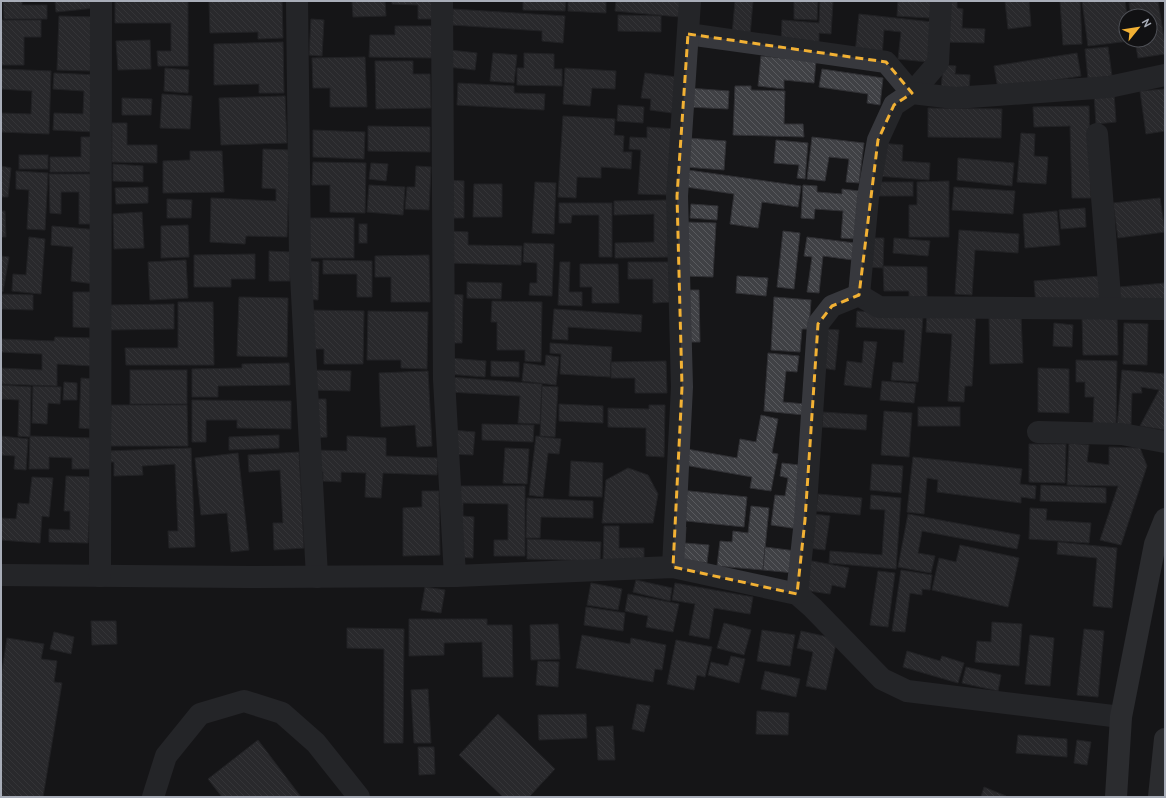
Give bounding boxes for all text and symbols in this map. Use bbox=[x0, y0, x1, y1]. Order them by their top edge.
north arrow bbox=[1118, 8, 1158, 48]
text: N bbox=[1138, 17, 1154, 30]

